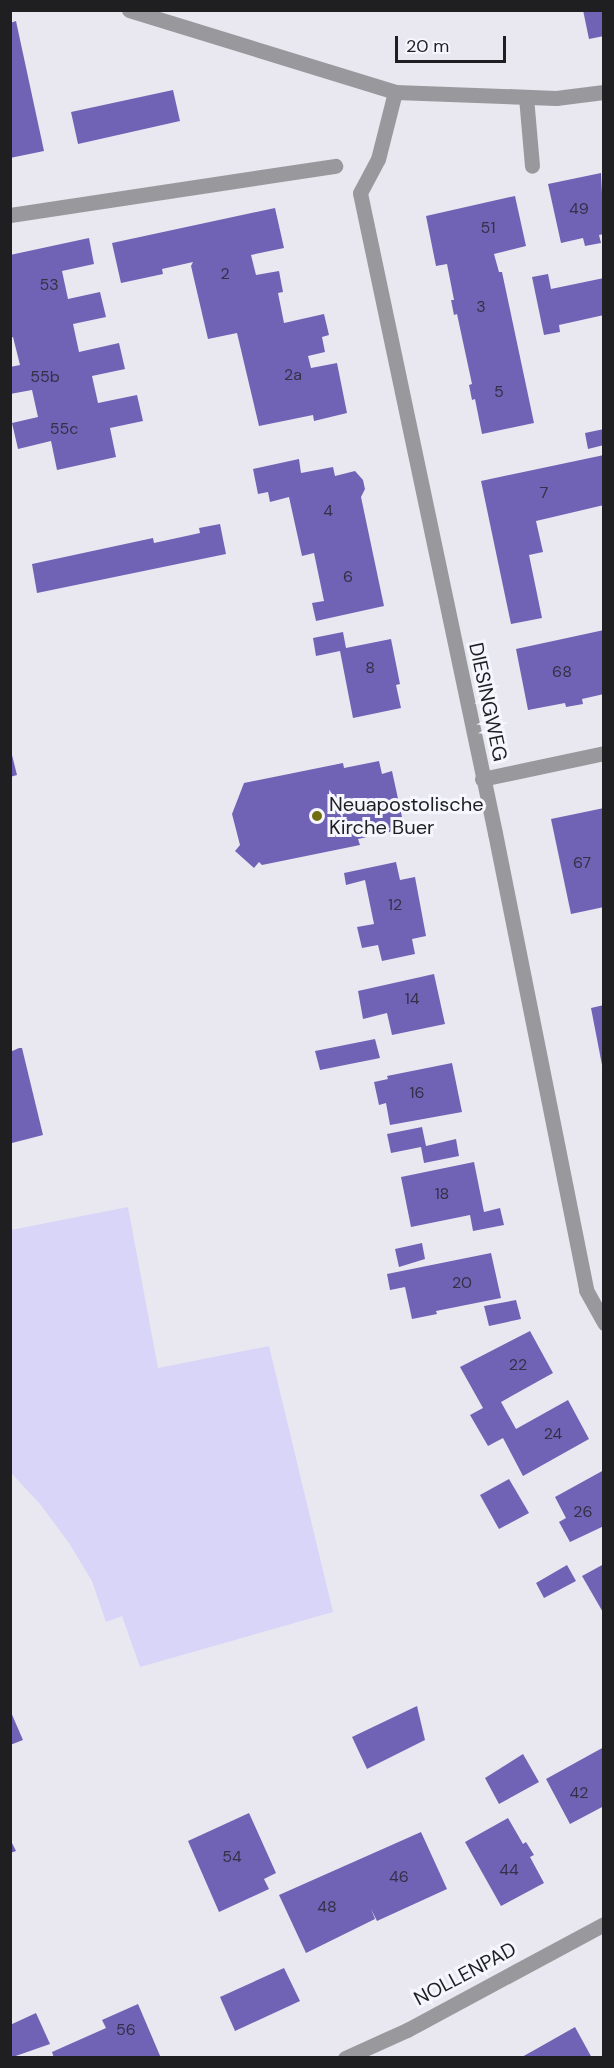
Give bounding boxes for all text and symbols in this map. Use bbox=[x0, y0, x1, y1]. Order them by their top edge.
scale bar bbox=[398, 24, 509, 62]
text: 20 m bbox=[406, 34, 449, 58]
house number: 49 bbox=[569, 199, 589, 219]
house number: 51 bbox=[481, 218, 495, 238]
house number: 2 bbox=[220, 264, 230, 284]
house number: 53 bbox=[39, 275, 59, 295]
house number: 3 bbox=[476, 297, 486, 317]
house number: 2a bbox=[284, 365, 302, 385]
house number: 55b bbox=[30, 367, 60, 387]
house number: 5 bbox=[494, 382, 504, 402]
house number: 55c bbox=[50, 419, 78, 439]
house number: 7 bbox=[540, 483, 548, 503]
house number: 4 bbox=[323, 501, 333, 521]
house number: 6 bbox=[343, 567, 353, 587]
street label: DIESINGWEG bbox=[464, 640, 512, 764]
house number: 8 bbox=[365, 658, 375, 678]
house number: 68 bbox=[552, 662, 572, 682]
place label: Neuapostolische Kirche Buer bbox=[329, 792, 484, 839]
marker: Neuapostolische Kirche Buer bbox=[310, 809, 324, 823]
house number: 67 bbox=[573, 853, 591, 873]
house number: 12 bbox=[388, 895, 402, 915]
house number: 14 bbox=[405, 989, 419, 1009]
house number: 16 bbox=[409, 1083, 425, 1103]
house number: 18 bbox=[435, 1184, 449, 1204]
house number: 20 bbox=[452, 1273, 472, 1293]
house number: 22 bbox=[509, 1355, 527, 1375]
house number: 24 bbox=[544, 1424, 562, 1444]
house number: 26 bbox=[573, 1502, 593, 1522]
house number: 42 bbox=[570, 1783, 588, 1803]
house number: 54 bbox=[222, 1847, 242, 1867]
house number: 44 bbox=[499, 1860, 519, 1880]
house number: 46 bbox=[389, 1867, 409, 1887]
house number: 48 bbox=[317, 1897, 337, 1917]
street label: NOLLENPAD bbox=[410, 1937, 520, 2011]
house number: 56 bbox=[116, 2020, 136, 2040]

